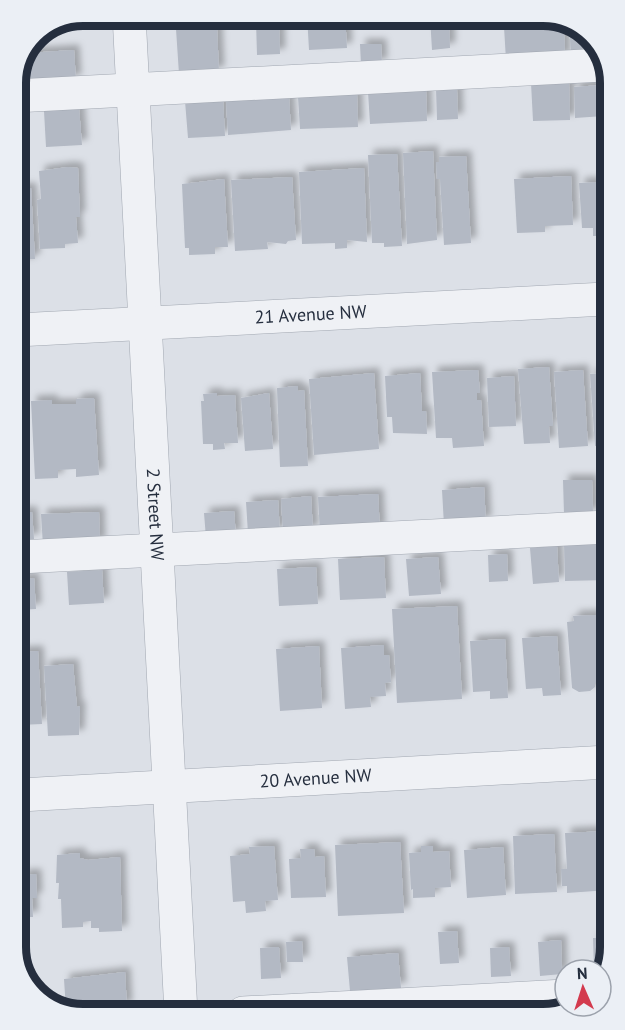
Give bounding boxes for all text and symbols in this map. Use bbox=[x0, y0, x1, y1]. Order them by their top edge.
street label: 21 Avenue NW bbox=[254, 300, 367, 328]
street label: 2 Street NW bbox=[142, 468, 169, 561]
street label: 20 Avenue NW bbox=[259, 763, 372, 793]
north arrow bbox=[553, 958, 613, 1018]
text: N bbox=[576, 963, 588, 983]

